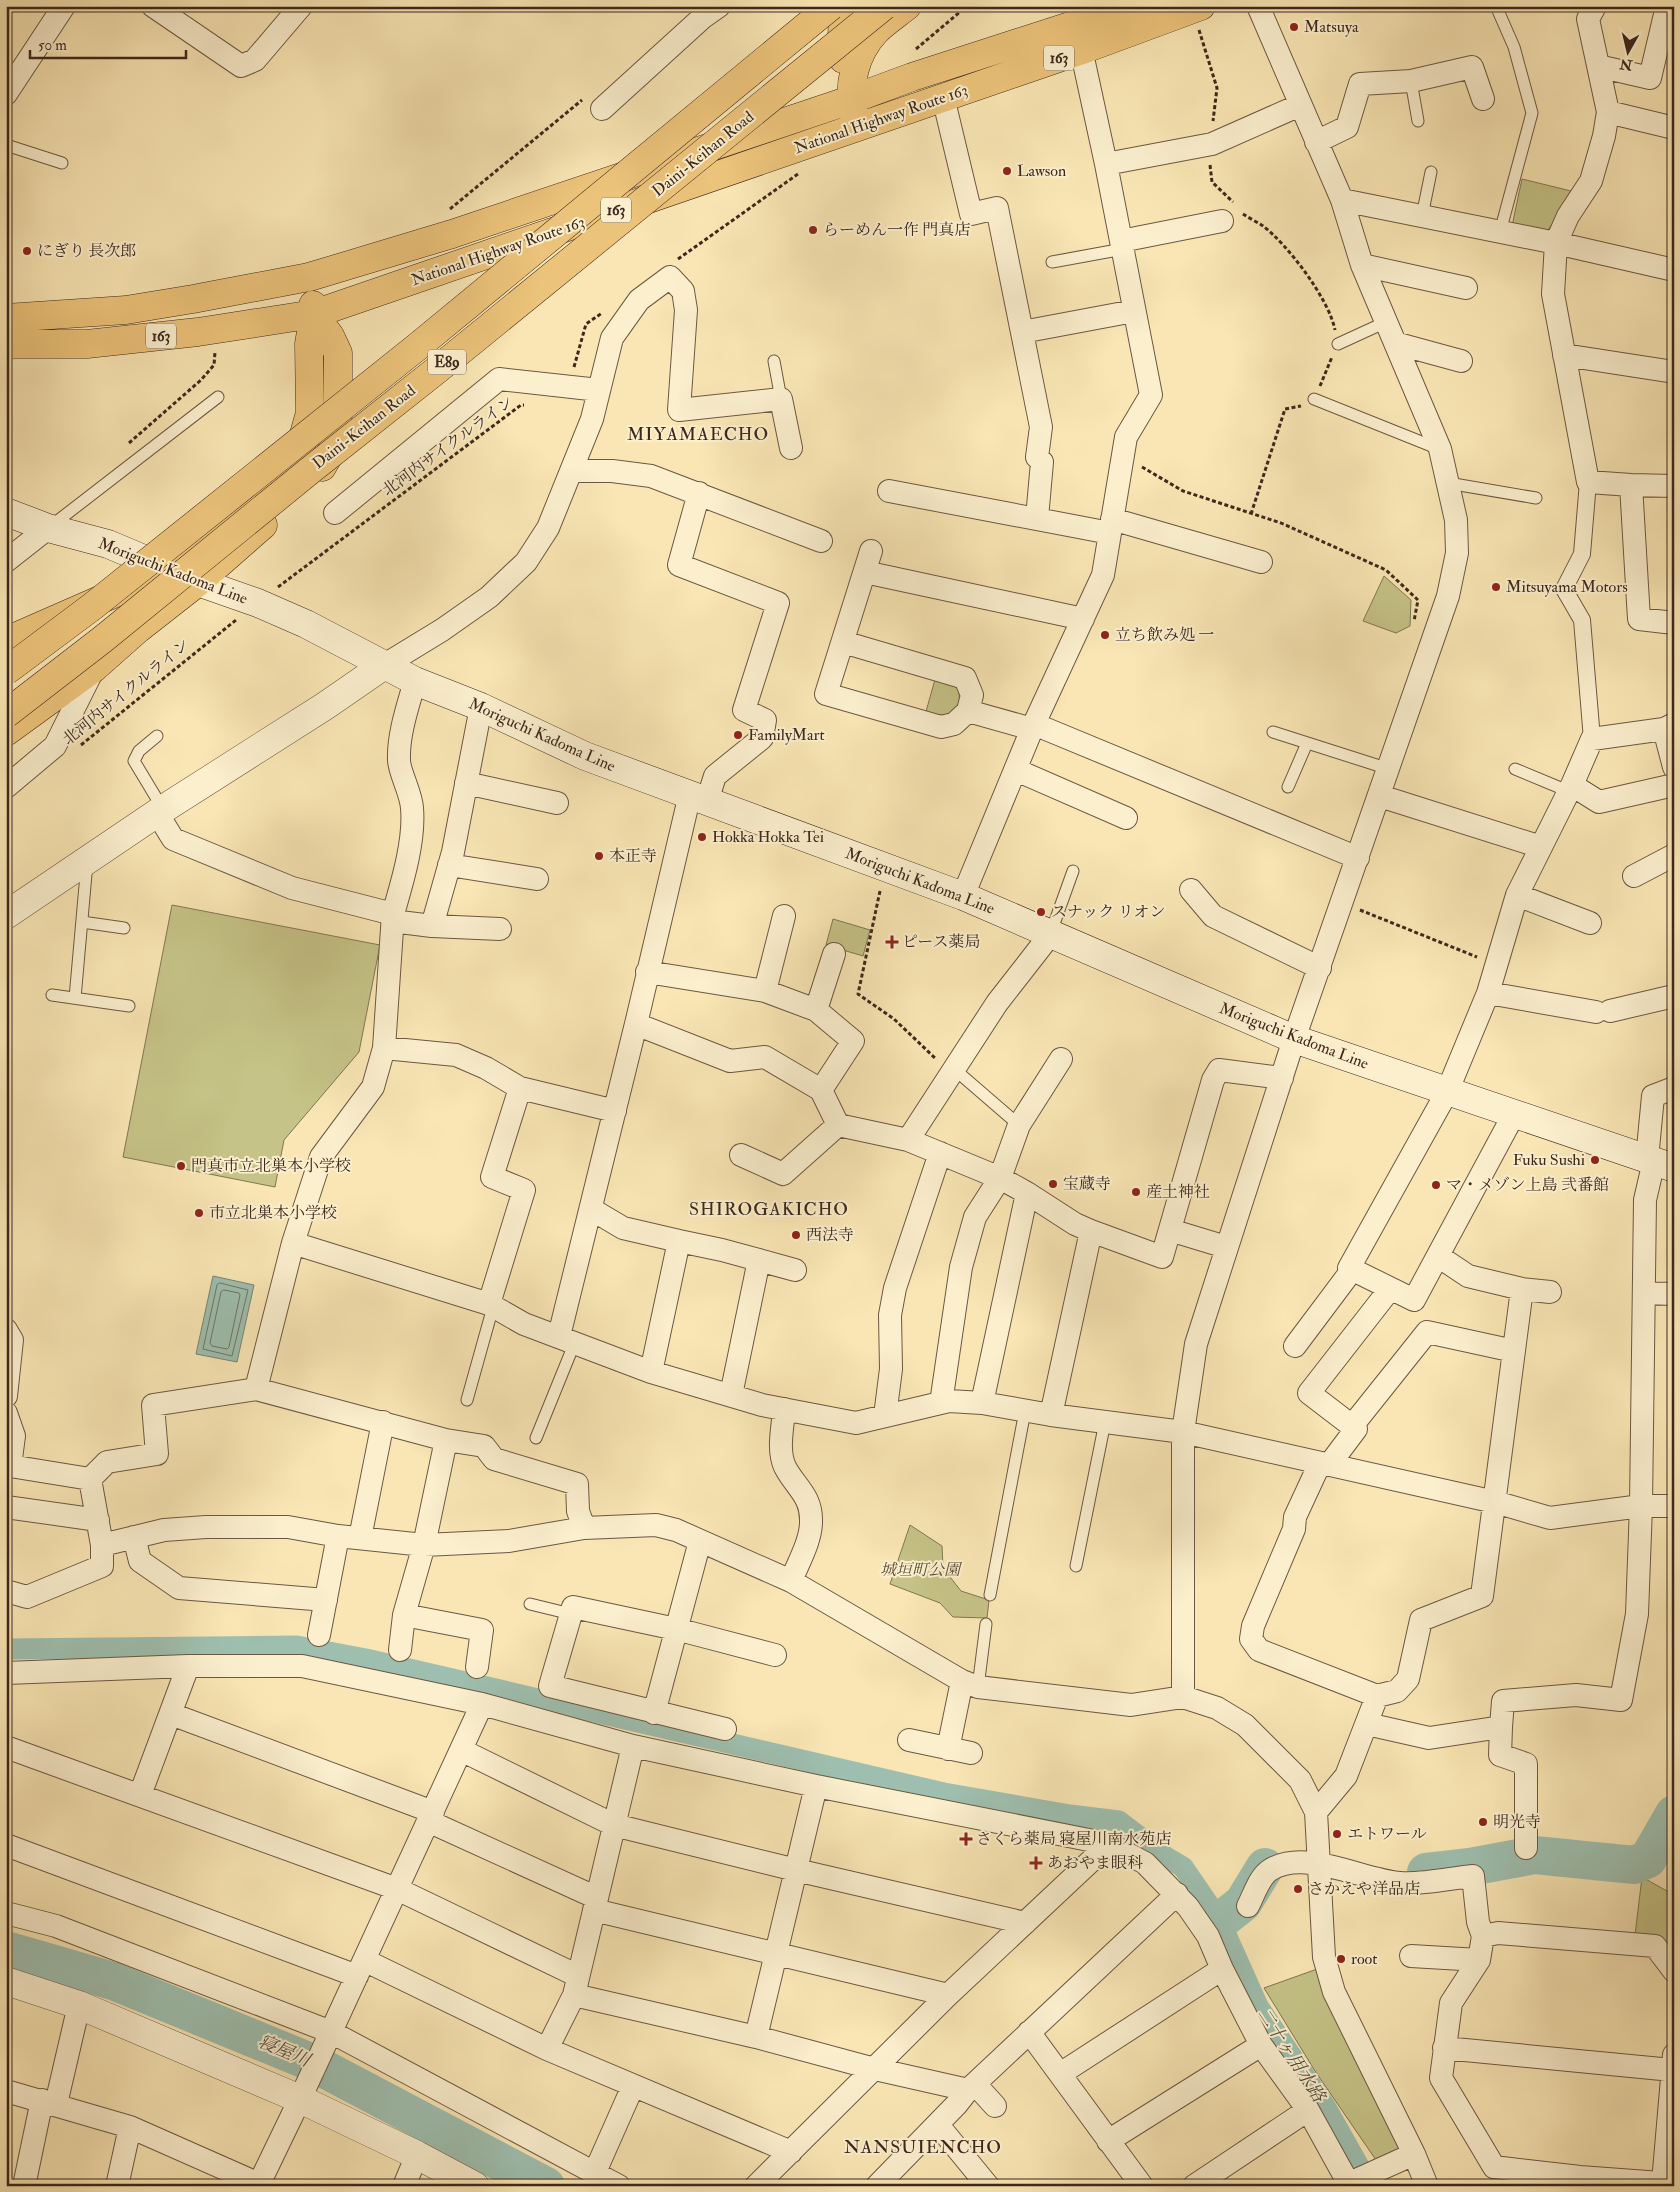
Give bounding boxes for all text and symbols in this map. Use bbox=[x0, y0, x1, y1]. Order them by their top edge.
place label: Matsuya bbox=[1304, 17, 1359, 37]
marker: Matsuya bbox=[1288, 21, 1300, 33]
scale bar bbox=[30, 28, 186, 60]
north arrow bbox=[1602, 28, 1652, 78]
text: 50 m bbox=[38, 36, 67, 55]
road number: 163 bbox=[1044, 46, 1074, 70]
text: N bbox=[1618, 55, 1635, 74]
street label: National Highway Route 163 bbox=[792, 80, 970, 158]
street label: Daini-Keihan Road bbox=[648, 107, 758, 201]
place label: Lawson bbox=[1017, 161, 1066, 181]
marker: Lawson bbox=[1001, 165, 1013, 177]
road number: 163 bbox=[601, 198, 631, 222]
street label: National Highway Route 163 bbox=[409, 212, 587, 290]
place label: らーめん一作 門真店 bbox=[823, 220, 970, 240]
marker: らーめん一作 門真店 bbox=[807, 224, 819, 236]
place label: にぎり 長次郎 bbox=[37, 241, 136, 261]
marker: にぎり 長次郎 bbox=[21, 245, 33, 257]
road number: 163 bbox=[146, 324, 176, 348]
road number: E89 bbox=[428, 350, 466, 374]
street label: Daini-Keihan Road bbox=[309, 381, 420, 473]
street label: 北河内サイクルライン bbox=[378, 392, 518, 500]
district label: MIYAMAECHO bbox=[627, 423, 769, 446]
street label: Moriguchi Kadoma Line bbox=[96, 533, 251, 609]
place label: Mitsuyama Motors bbox=[1506, 577, 1628, 597]
marker: Mitsuyama Motors bbox=[1490, 581, 1502, 593]
place label: 立ち飲み処 一 bbox=[1115, 625, 1214, 645]
marker: 立ち飲み処 一 bbox=[1099, 629, 1111, 641]
street label: 北河内サイクルライン bbox=[58, 635, 194, 749]
street label: Moriguchi Kadoma Line bbox=[466, 694, 619, 776]
place label: FamilyMart bbox=[748, 725, 825, 745]
marker: FamilyMart bbox=[732, 729, 744, 741]
place label: Hokka Hokka Tei bbox=[712, 827, 824, 847]
marker: Hokka Hokka Tei bbox=[696, 831, 708, 843]
street label: Moriguchi Kadoma Line bbox=[843, 843, 998, 919]
place label: 本正寺 bbox=[609, 846, 657, 866]
marker: 本正寺 bbox=[593, 850, 605, 862]
place label: スナック リオン bbox=[1051, 902, 1166, 922]
marker: スナック リオン bbox=[1035, 906, 1047, 918]
place label: ピース薬局 bbox=[902, 932, 981, 952]
marker: ピース薬局 bbox=[886, 936, 898, 948]
street label: Moriguchi Kadoma Line bbox=[1217, 998, 1372, 1074]
place label: Fuku Sushi bbox=[1513, 1150, 1585, 1170]
marker: Fuku Sushi bbox=[1589, 1154, 1601, 1166]
place label: 門真市立北巣本小学校 bbox=[191, 1156, 351, 1176]
marker: 門真市立北巣本小学校 bbox=[175, 1160, 187, 1172]
place label: 宝蔵寺 bbox=[1063, 1174, 1111, 1194]
place label: マ・メゾン上島 弐番館 bbox=[1446, 1175, 1609, 1195]
marker: 宝蔵寺 bbox=[1047, 1178, 1059, 1190]
marker: マ・メゾン上島 弐番館 bbox=[1430, 1179, 1442, 1191]
place label: 産土神社 bbox=[1146, 1182, 1210, 1202]
marker: 産土神社 bbox=[1130, 1186, 1142, 1198]
district label: SHIROGAKICHO bbox=[689, 1198, 849, 1221]
place label: 市立北巣本小学校 bbox=[209, 1203, 337, 1223]
marker: 市立北巣本小学校 bbox=[193, 1207, 205, 1219]
place label: 西法寺 bbox=[806, 1225, 854, 1245]
marker: 西法寺 bbox=[790, 1229, 802, 1241]
park label: 城垣町公園 bbox=[880, 1560, 963, 1580]
place label: 明光寺 bbox=[1493, 1812, 1541, 1832]
marker: 明光寺 bbox=[1477, 1816, 1489, 1828]
place label: エトワール bbox=[1347, 1824, 1427, 1844]
marker: エトワール bbox=[1331, 1828, 1343, 1840]
place label: さくら薬局 寝屋川南水苑店 bbox=[976, 1829, 1171, 1849]
marker: さくら薬局 寝屋川南水苑店 bbox=[960, 1833, 972, 1845]
place label: あおやま眼科 bbox=[1047, 1853, 1143, 1873]
marker: あおやま眼科 bbox=[1029, 1856, 1043, 1870]
place label: さかえや洋品店 bbox=[1308, 1879, 1420, 1899]
marker: さかえや洋品店 bbox=[1292, 1883, 1304, 1895]
place label: root bbox=[1351, 1949, 1378, 1969]
marker: root bbox=[1335, 1953, 1347, 1965]
water label: 二十ヶ用水路 bbox=[1252, 2003, 1331, 2108]
water label: 寝屋川 bbox=[255, 2030, 315, 2073]
district label: NANSUIENCHO bbox=[844, 2136, 1002, 2159]

